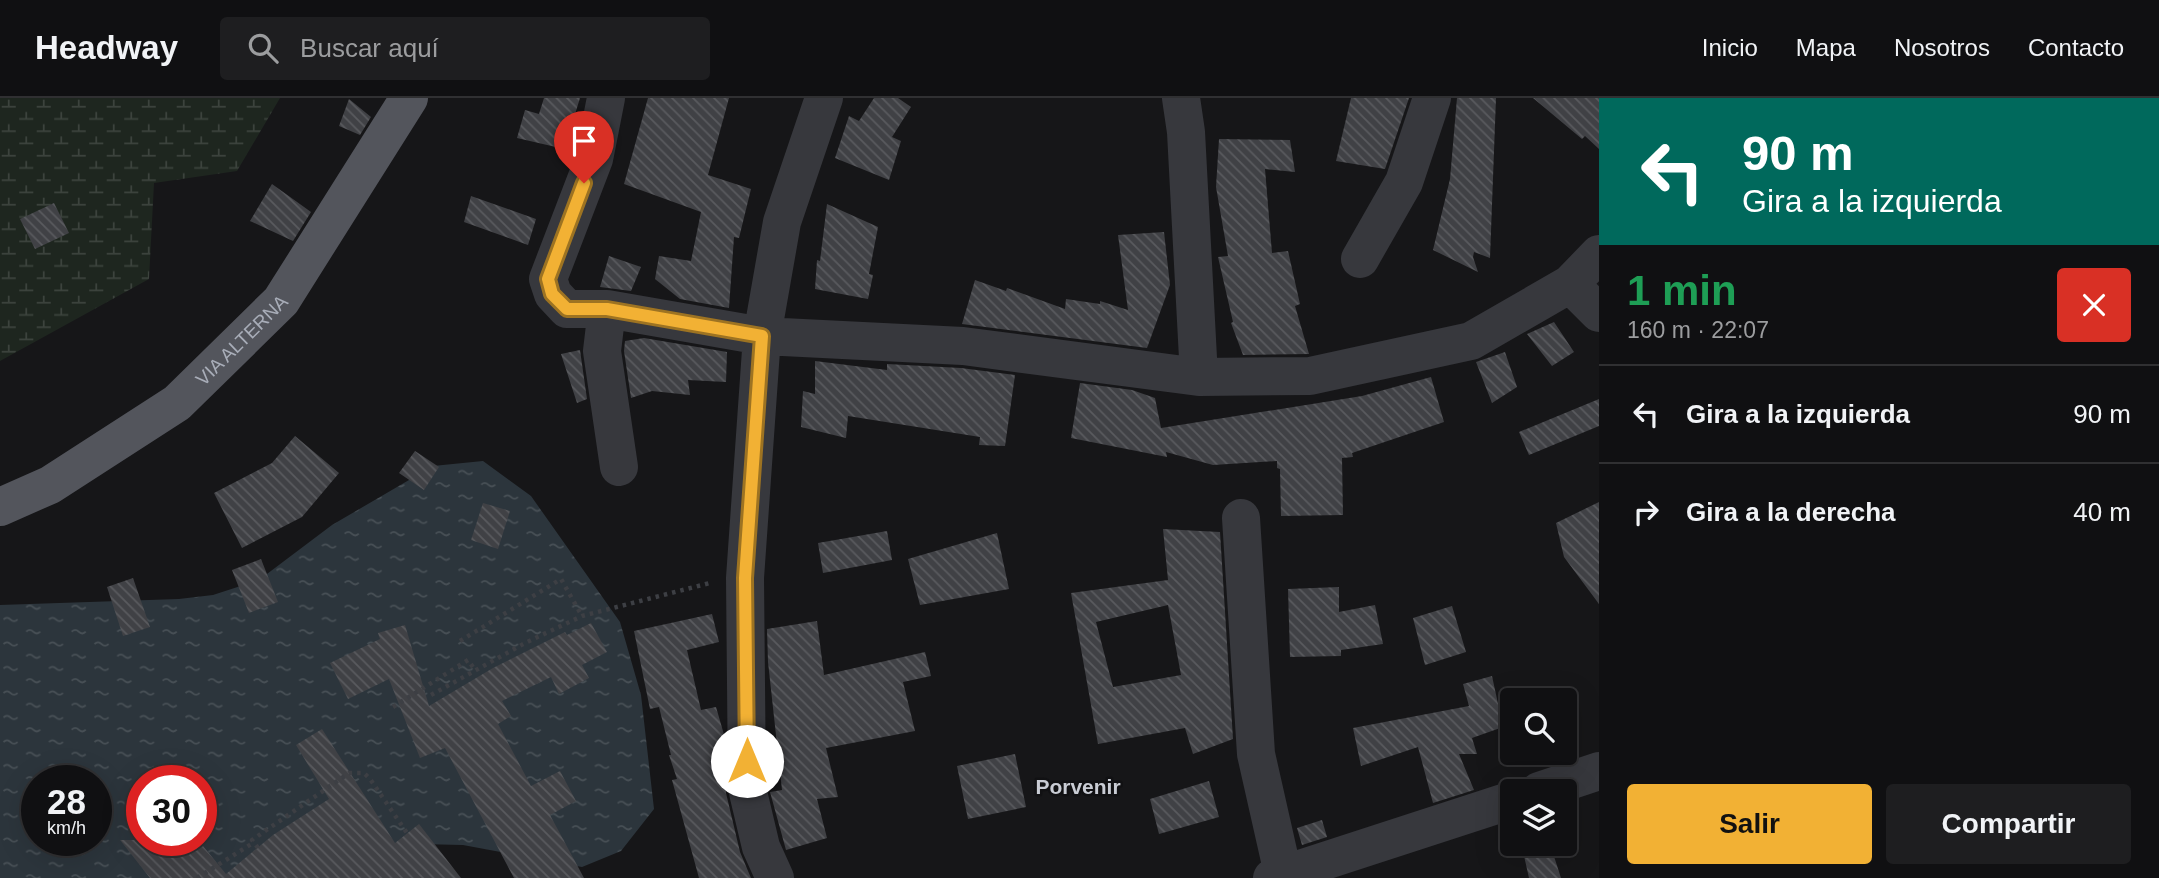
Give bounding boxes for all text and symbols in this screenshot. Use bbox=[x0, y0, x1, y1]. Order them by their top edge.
search box bbox=[220, 17, 710, 80]
text: Headway bbox=[35, 29, 178, 66]
icon: search bbox=[244, 29, 282, 67]
text: Buscar aquí bbox=[300, 33, 439, 63]
text: Inicio bbox=[1702, 34, 1758, 61]
text: Mapa bbox=[1796, 34, 1856, 61]
text: Nosotros bbox=[1894, 34, 1990, 61]
text: Contacto bbox=[2028, 34, 2124, 61]
pin bbox=[554, 111, 614, 183]
icon: arrive bbox=[565, 122, 603, 160]
icon: left bbox=[1627, 126, 1718, 217]
text: 90 m bbox=[1742, 126, 1854, 180]
text: Gira a la izquierda bbox=[1742, 183, 2002, 219]
text: 1 min bbox=[1627, 267, 1737, 314]
button: close bbox=[2057, 268, 2131, 342]
street label: VIA ALTERNA bbox=[192, 290, 292, 390]
text: 160 m · 22:07 bbox=[1627, 317, 1769, 343]
icon: left bbox=[1627, 395, 1665, 433]
text: Gira a la izquierda bbox=[1686, 399, 1910, 429]
text: 90 m bbox=[2073, 399, 2131, 429]
icon: right bbox=[1627, 493, 1665, 531]
text: Gira a la derecha bbox=[1686, 497, 1896, 527]
text: 40 m bbox=[2073, 497, 2131, 527]
map controls bbox=[1500, 688, 1577, 856]
button: search bbox=[1500, 688, 1577, 765]
position arrow bbox=[710, 724, 784, 798]
speed limit sign: 30 bbox=[126, 765, 217, 856]
district label: Porvenir bbox=[1035, 775, 1121, 798]
button: layers bbox=[1500, 779, 1577, 856]
text: 28 bbox=[47, 782, 86, 821]
button: Salir bbox=[1627, 784, 1872, 864]
button: Compartir bbox=[1886, 784, 2131, 864]
text: km/h bbox=[47, 818, 86, 838]

